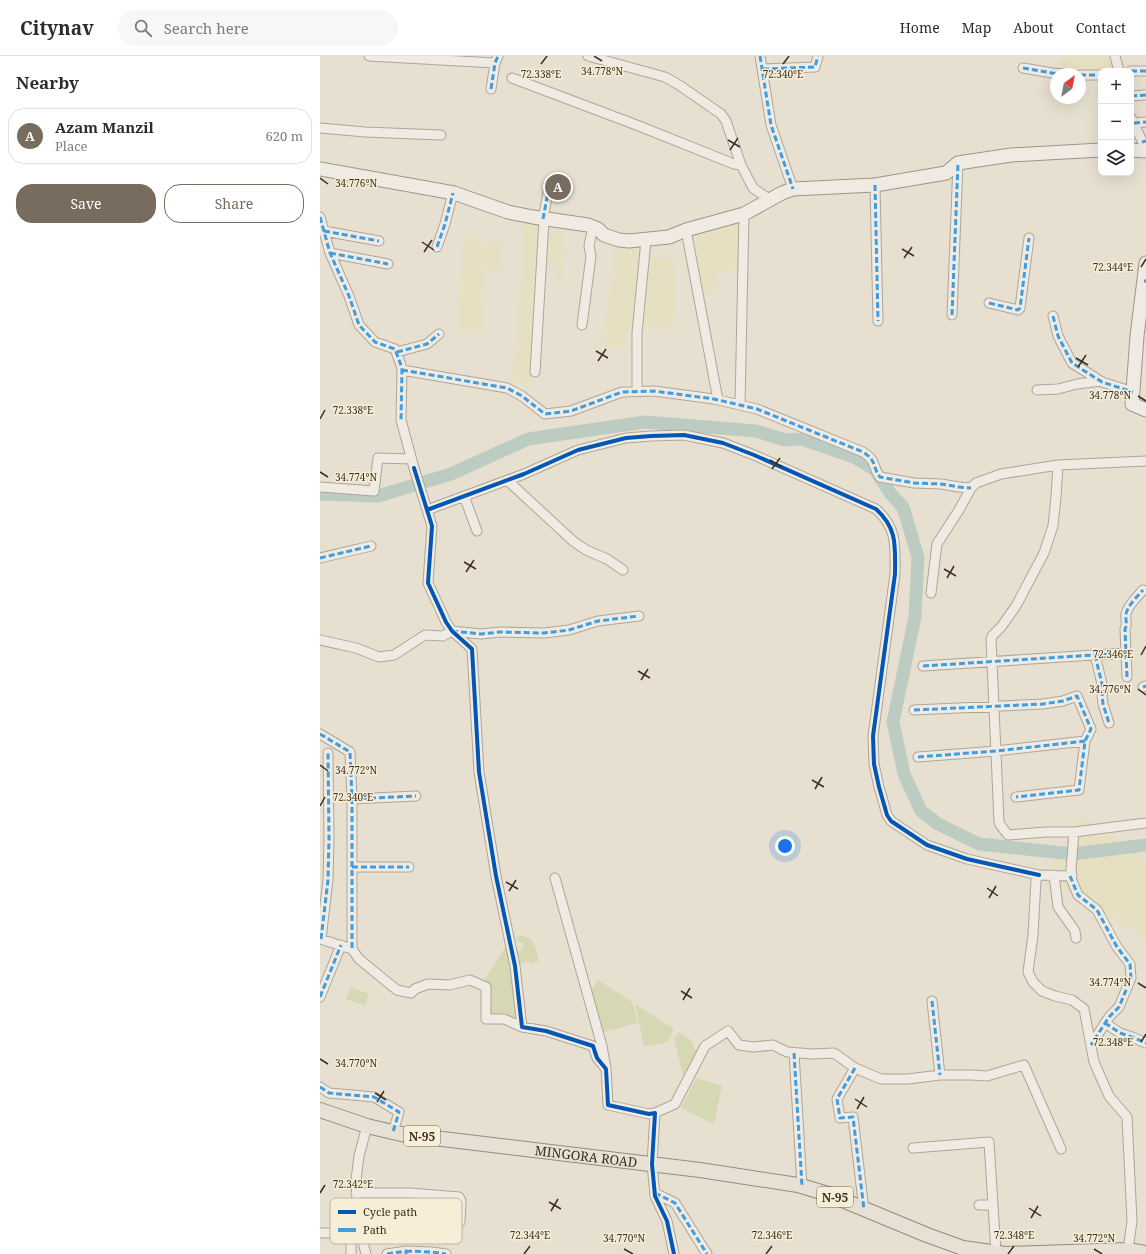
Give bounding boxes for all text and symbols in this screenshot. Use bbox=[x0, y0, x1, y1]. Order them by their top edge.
search box bbox=[118, 10, 398, 46]
text: Citynav bbox=[20, 15, 94, 41]
icon: search bbox=[132, 17, 154, 39]
text: Search here bbox=[164, 18, 249, 38]
text: Home bbox=[900, 18, 940, 37]
text: Map bbox=[962, 18, 991, 37]
text: About bbox=[1013, 18, 1054, 37]
text: Contact bbox=[1076, 18, 1126, 37]
text: 34.778°N bbox=[581, 64, 623, 78]
text: 72.338°E bbox=[521, 67, 561, 81]
text: 72.340°E bbox=[763, 67, 803, 81]
north arrow bbox=[1050, 68, 1086, 104]
map controls bbox=[1098, 68, 1134, 176]
button: + bbox=[1098, 68, 1134, 104]
text: Nearby bbox=[16, 71, 79, 94]
button: − bbox=[1098, 104, 1134, 140]
text: Azam Manzil bbox=[55, 117, 154, 137]
text: A bbox=[25, 127, 35, 145]
text: 620 m bbox=[266, 127, 303, 145]
text: Place bbox=[55, 137, 88, 155]
button: layers bbox=[1098, 140, 1134, 176]
pin: A bbox=[545, 172, 571, 202]
text: 34.776°N bbox=[335, 176, 377, 190]
button: Save bbox=[16, 184, 156, 223]
button: Share bbox=[164, 184, 304, 223]
text: 72.344°E bbox=[1093, 260, 1133, 274]
text: 34.778°N bbox=[1089, 388, 1131, 402]
text: 72.338°E bbox=[333, 403, 373, 417]
text: 34.774°N bbox=[335, 470, 377, 484]
text: 72.346°E bbox=[1093, 647, 1133, 661]
text: 34.776°N bbox=[1089, 682, 1131, 696]
text: 34.772°N bbox=[335, 763, 377, 777]
text: 72.340°E bbox=[333, 790, 373, 804]
your location bbox=[775, 836, 795, 856]
text: 34.774°N bbox=[1089, 975, 1131, 989]
text: 72.348°E bbox=[1093, 1035, 1133, 1049]
text: 34.770°N bbox=[335, 1056, 377, 1070]
road number: N-95 bbox=[404, 1126, 440, 1146]
street label: MINGORA ROAD bbox=[534, 1141, 638, 1171]
text: 72.342°E bbox=[333, 1177, 373, 1191]
road number: N-95 bbox=[817, 1187, 853, 1207]
legend bbox=[330, 1198, 462, 1244]
text: Cycle path bbox=[363, 1204, 417, 1219]
text: Path bbox=[363, 1222, 387, 1237]
text: 72.344°E bbox=[510, 1228, 550, 1242]
text: 72.346°E bbox=[752, 1228, 792, 1242]
text: 72.348°E bbox=[994, 1228, 1034, 1242]
text: 34.770°N bbox=[603, 1231, 645, 1245]
text: 34.772°N bbox=[1073, 1231, 1115, 1245]

